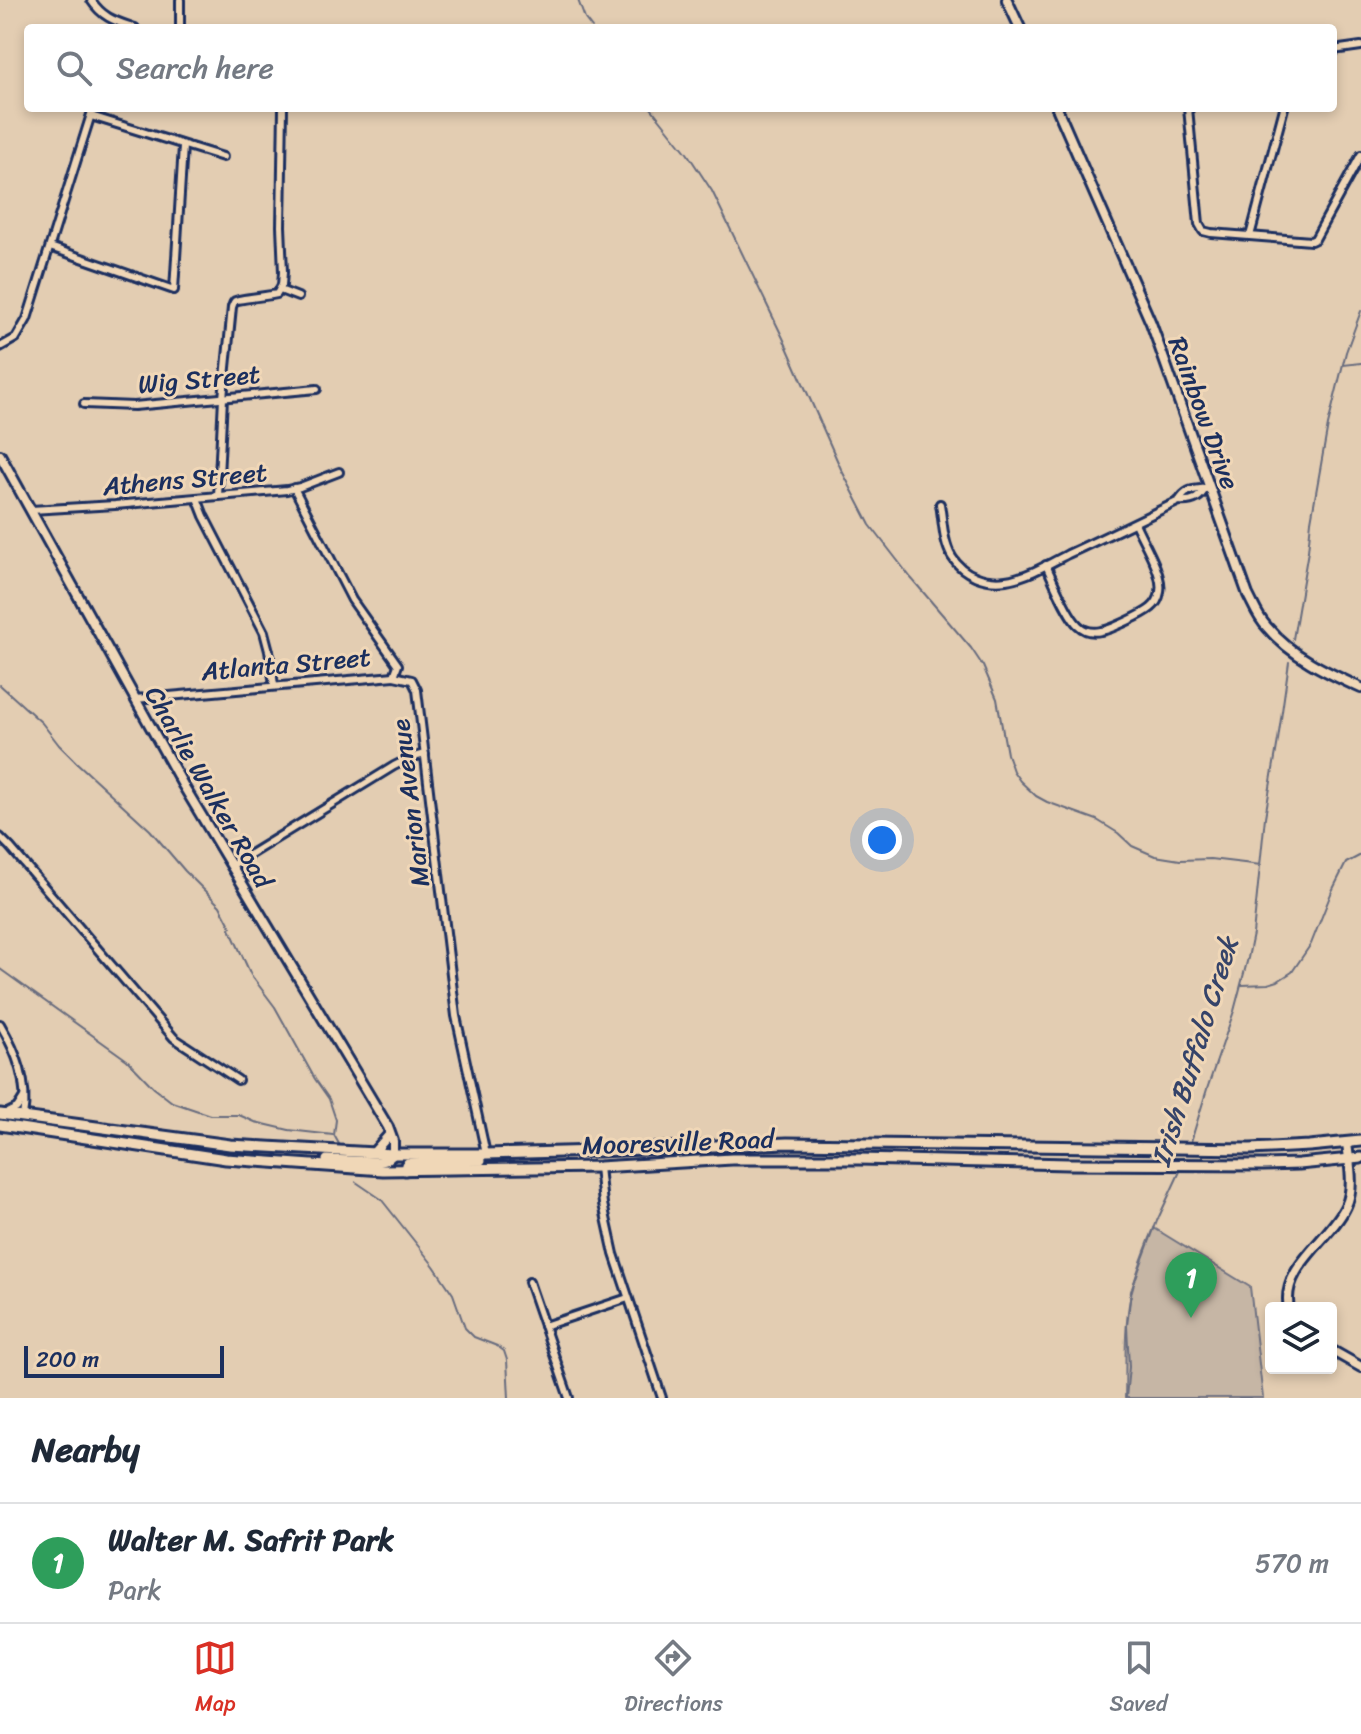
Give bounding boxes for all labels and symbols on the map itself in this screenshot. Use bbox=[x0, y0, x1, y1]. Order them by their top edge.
street label: Rainbow Drive bbox=[1155, 330, 1253, 496]
street label: Wig Street bbox=[136, 351, 262, 407]
street label: Athens Street bbox=[100, 449, 269, 509]
street label: Atlanta Street bbox=[198, 634, 373, 694]
street label: Charlie Walker Road bbox=[132, 677, 287, 899]
street label: Marion Avenue bbox=[377, 716, 443, 890]
your location bbox=[862, 820, 902, 860]
water label: Irish Buffalo Creek bbox=[1136, 928, 1253, 1173]
street label: Mooresville Road bbox=[581, 1116, 777, 1168]
pin: 1 bbox=[1165, 1252, 1217, 1318]
scale bar bbox=[24, 1342, 224, 1378]

